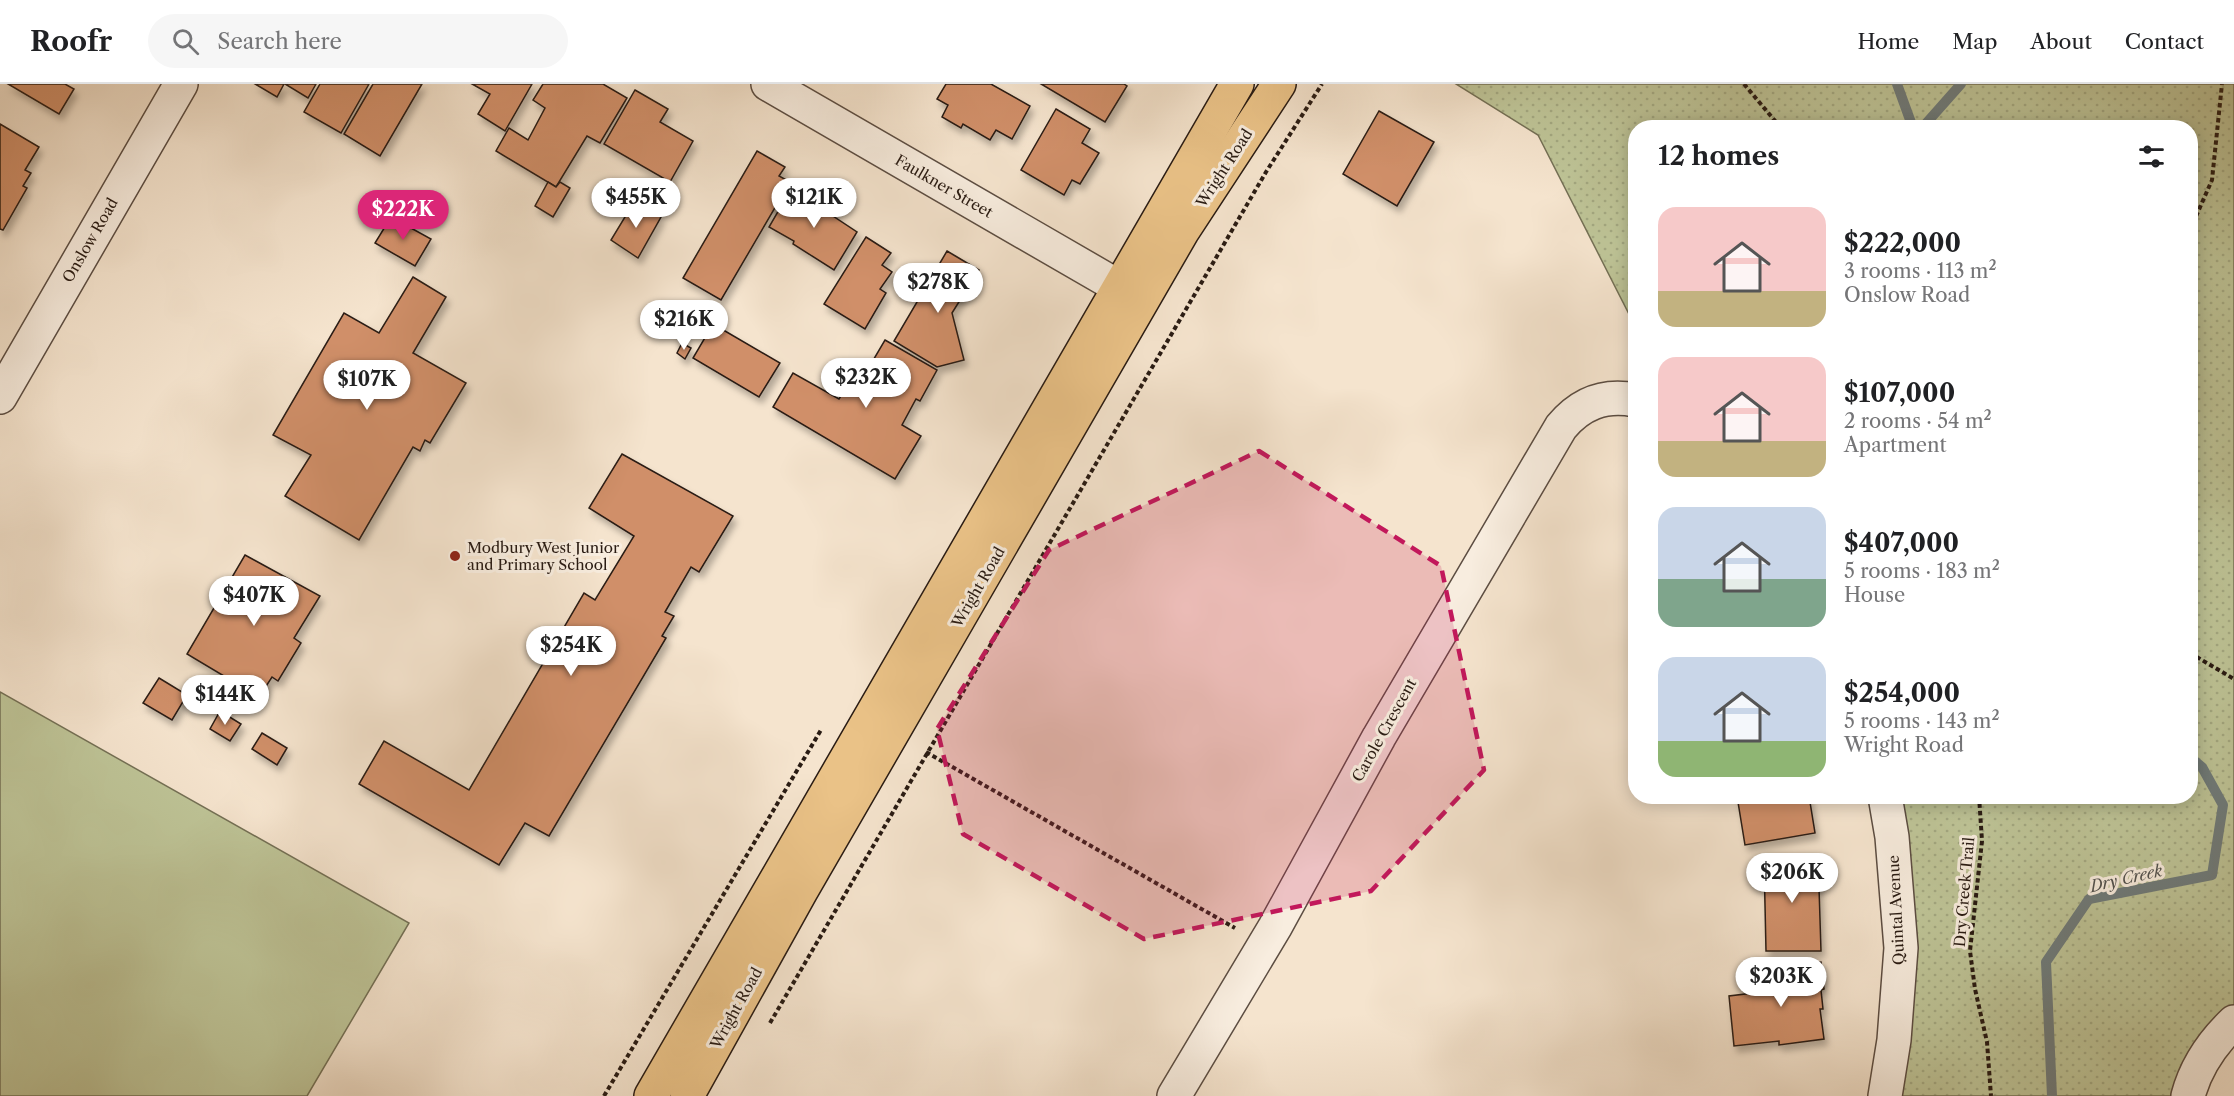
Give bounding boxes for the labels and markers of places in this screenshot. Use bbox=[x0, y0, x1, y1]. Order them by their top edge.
pin: $455K bbox=[594, 178, 678, 229]
pin: $121K bbox=[772, 178, 856, 229]
pin: $222K bbox=[361, 190, 445, 241]
pin: $278K bbox=[896, 263, 980, 314]
pin: $216K bbox=[642, 300, 726, 351]
pin: $232K bbox=[824, 358, 908, 409]
pin: $107K bbox=[325, 360, 409, 411]
place label: Modbury West Junior and Primary School bbox=[467, 538, 620, 574]
marker: Modbury West Junior and Primary School bbox=[448, 549, 462, 563]
pin: $407K bbox=[212, 576, 296, 627]
pin: $254K bbox=[529, 626, 613, 677]
pin: $144K bbox=[183, 675, 267, 726]
pin: $206K bbox=[1750, 853, 1834, 904]
pin: $203K bbox=[1739, 957, 1823, 1008]

